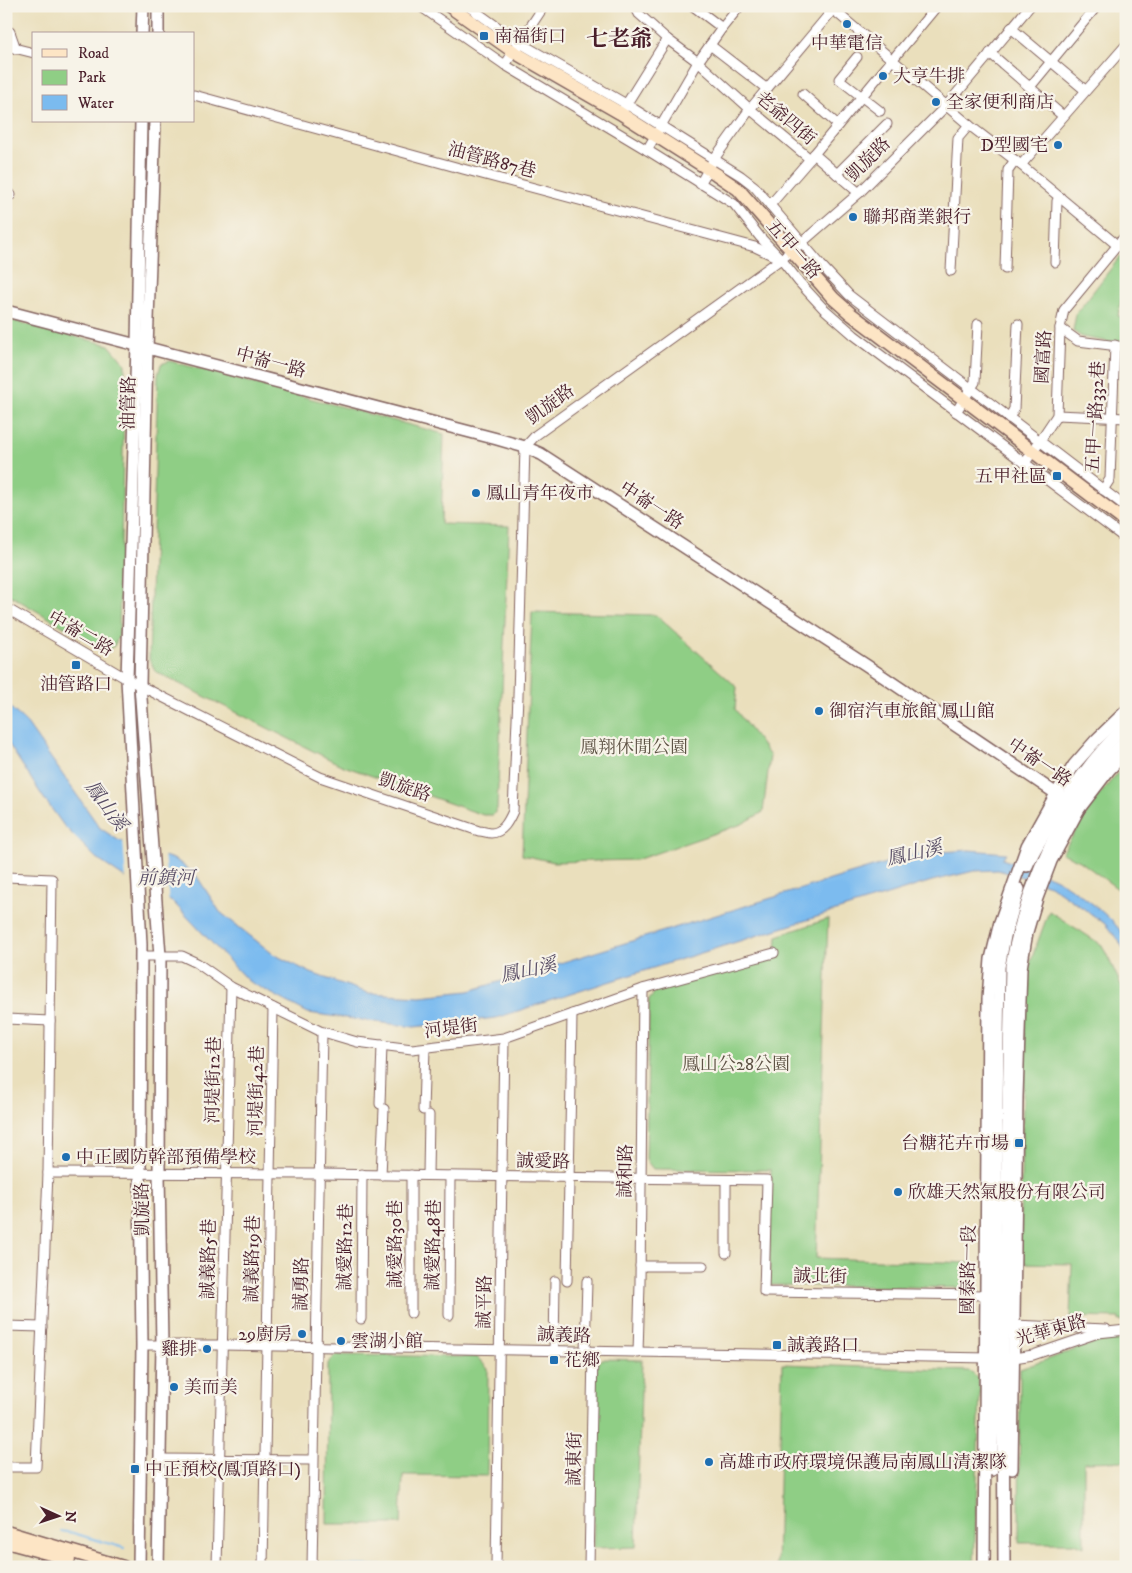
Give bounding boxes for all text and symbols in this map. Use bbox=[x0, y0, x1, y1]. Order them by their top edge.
marker: 中華電信 bbox=[841, 18, 853, 30]
place label: 南福街口 bbox=[494, 26, 566, 48]
district label: 七老爺 bbox=[586, 26, 652, 53]
marker: 南福街口 bbox=[478, 30, 490, 42]
legend bbox=[32, 32, 195, 122]
place label: 中華電信 bbox=[811, 33, 883, 55]
text: Road bbox=[78, 44, 110, 63]
place label: 大亨牛排 bbox=[893, 66, 965, 88]
text: Park bbox=[78, 68, 107, 87]
marker: 大亨牛排 bbox=[877, 70, 889, 82]
street label: 老爺四街 bbox=[751, 87, 820, 150]
place label: 全家便利商店 bbox=[946, 92, 1054, 114]
text: Water bbox=[77, 94, 114, 113]
marker: 全家便利商店 bbox=[930, 96, 942, 108]
street label: 凱旋路 bbox=[842, 133, 896, 187]
place label: D型國宅 bbox=[981, 135, 1048, 157]
street label: 油管路87巷 bbox=[445, 139, 538, 183]
marker: D型國宅 bbox=[1052, 139, 1064, 151]
place label: 聯邦商業銀行 bbox=[863, 207, 971, 229]
marker: 聯邦商業銀行 bbox=[847, 211, 859, 223]
street label: 五甲一路 bbox=[761, 215, 825, 284]
street label: 國富路 bbox=[1032, 330, 1056, 385]
street label: 中崙一路 bbox=[233, 343, 308, 383]
street label: 五甲一路332巷 bbox=[1082, 360, 1110, 474]
street label: 油管路 bbox=[118, 376, 140, 430]
street label: 凱旋路 bbox=[522, 380, 579, 430]
place label: 五甲社區 bbox=[975, 466, 1047, 488]
marker: 五甲社區 bbox=[1051, 470, 1063, 482]
street label: 中崙一路 bbox=[615, 477, 688, 535]
place label: 鳳山青年夜市 bbox=[486, 483, 594, 505]
marker: 鳳山青年夜市 bbox=[470, 487, 482, 499]
street label: 中崙二路 bbox=[44, 606, 117, 661]
marker: 油管路口 bbox=[70, 659, 82, 671]
place label: 油管路口 bbox=[40, 674, 112, 696]
place label: 御宿汽車旅館 鳳山館 bbox=[829, 701, 995, 723]
marker: 御宿汽車旅館 鳳山館 bbox=[813, 705, 825, 717]
street label: 中崙一路 bbox=[1003, 734, 1075, 792]
park label: 鳳翔休閒公園 bbox=[580, 737, 688, 759]
street label: 凱旋路 bbox=[376, 769, 434, 807]
water label: 鳳山溪 bbox=[80, 776, 133, 837]
water label: 鳳山溪 bbox=[884, 835, 947, 871]
water label: 前鎮河 bbox=[137, 867, 197, 890]
water label: 鳳山溪 bbox=[498, 953, 561, 988]
street label: 河堤街 bbox=[423, 1015, 479, 1043]
street label: 河堤街12巷 bbox=[202, 1036, 226, 1124]
street label: 河堤街42巷 bbox=[245, 1045, 269, 1137]
park label: 鳳山公28公園 bbox=[682, 1054, 790, 1076]
place label: 台糖花卉市場 bbox=[901, 1133, 1009, 1155]
marker: 台糖花卉市場 bbox=[1013, 1137, 1025, 1149]
street label: 誠和路 bbox=[615, 1144, 637, 1198]
place label: 中正國防幹部預備學校 bbox=[76, 1147, 256, 1169]
marker: 中正國防幹部預備學校 bbox=[60, 1151, 72, 1163]
street label: 誠愛路 bbox=[516, 1151, 570, 1173]
street label: 凱旋路 bbox=[132, 1182, 154, 1236]
place label: 欣雄天然氣股份有限公司 bbox=[908, 1182, 1106, 1204]
marker: 欣雄天然氣股份有限公司 bbox=[892, 1186, 904, 1198]
street label: 誠愛路48巷 bbox=[422, 1199, 446, 1291]
street label: 誠愛路30巷 bbox=[385, 1200, 407, 1288]
street label: 誠愛路12巷 bbox=[334, 1203, 358, 1291]
street label: 誠義路19巷 bbox=[241, 1215, 265, 1303]
street label: 誠義路5巷 bbox=[197, 1218, 221, 1300]
street label: 國泰路一段 bbox=[957, 1225, 981, 1315]
street label: 誠勇路 bbox=[291, 1257, 313, 1311]
street label: 誠北街 bbox=[793, 1266, 847, 1288]
street label: 誠平路 bbox=[474, 1275, 496, 1329]
street label: 光華東路 bbox=[1014, 1310, 1089, 1351]
place label: 29廚房 bbox=[238, 1324, 292, 1346]
street label: 誠義路 bbox=[537, 1324, 591, 1348]
marker: 29廚房 bbox=[296, 1328, 308, 1340]
place label: 雲湖小館 bbox=[351, 1331, 423, 1353]
marker: 雲湖小館 bbox=[335, 1335, 347, 1347]
place label: 誠義路口 bbox=[787, 1335, 859, 1357]
place label: 雞排 bbox=[161, 1339, 197, 1361]
marker: 誠義路口 bbox=[771, 1339, 783, 1351]
marker: 雞排 bbox=[201, 1343, 213, 1355]
place label: 花鄉 bbox=[564, 1350, 600, 1372]
marker: 花鄉 bbox=[548, 1354, 560, 1366]
place label: 美而美 bbox=[184, 1377, 238, 1399]
marker: 美而美 bbox=[168, 1381, 180, 1393]
street label: 誠東街 bbox=[564, 1432, 586, 1486]
place label: 高雄市政府環境保護局南鳳山清潔隊 bbox=[719, 1452, 1007, 1474]
marker: 高雄市政府環境保護局南鳳山清潔隊 bbox=[703, 1456, 715, 1468]
place label: 中正預校(鳳頂路口) bbox=[145, 1459, 301, 1481]
marker: 中正預校(鳳頂路口) bbox=[129, 1463, 141, 1475]
north arrow bbox=[32, 1490, 82, 1540]
text: N bbox=[61, 1510, 79, 1523]

